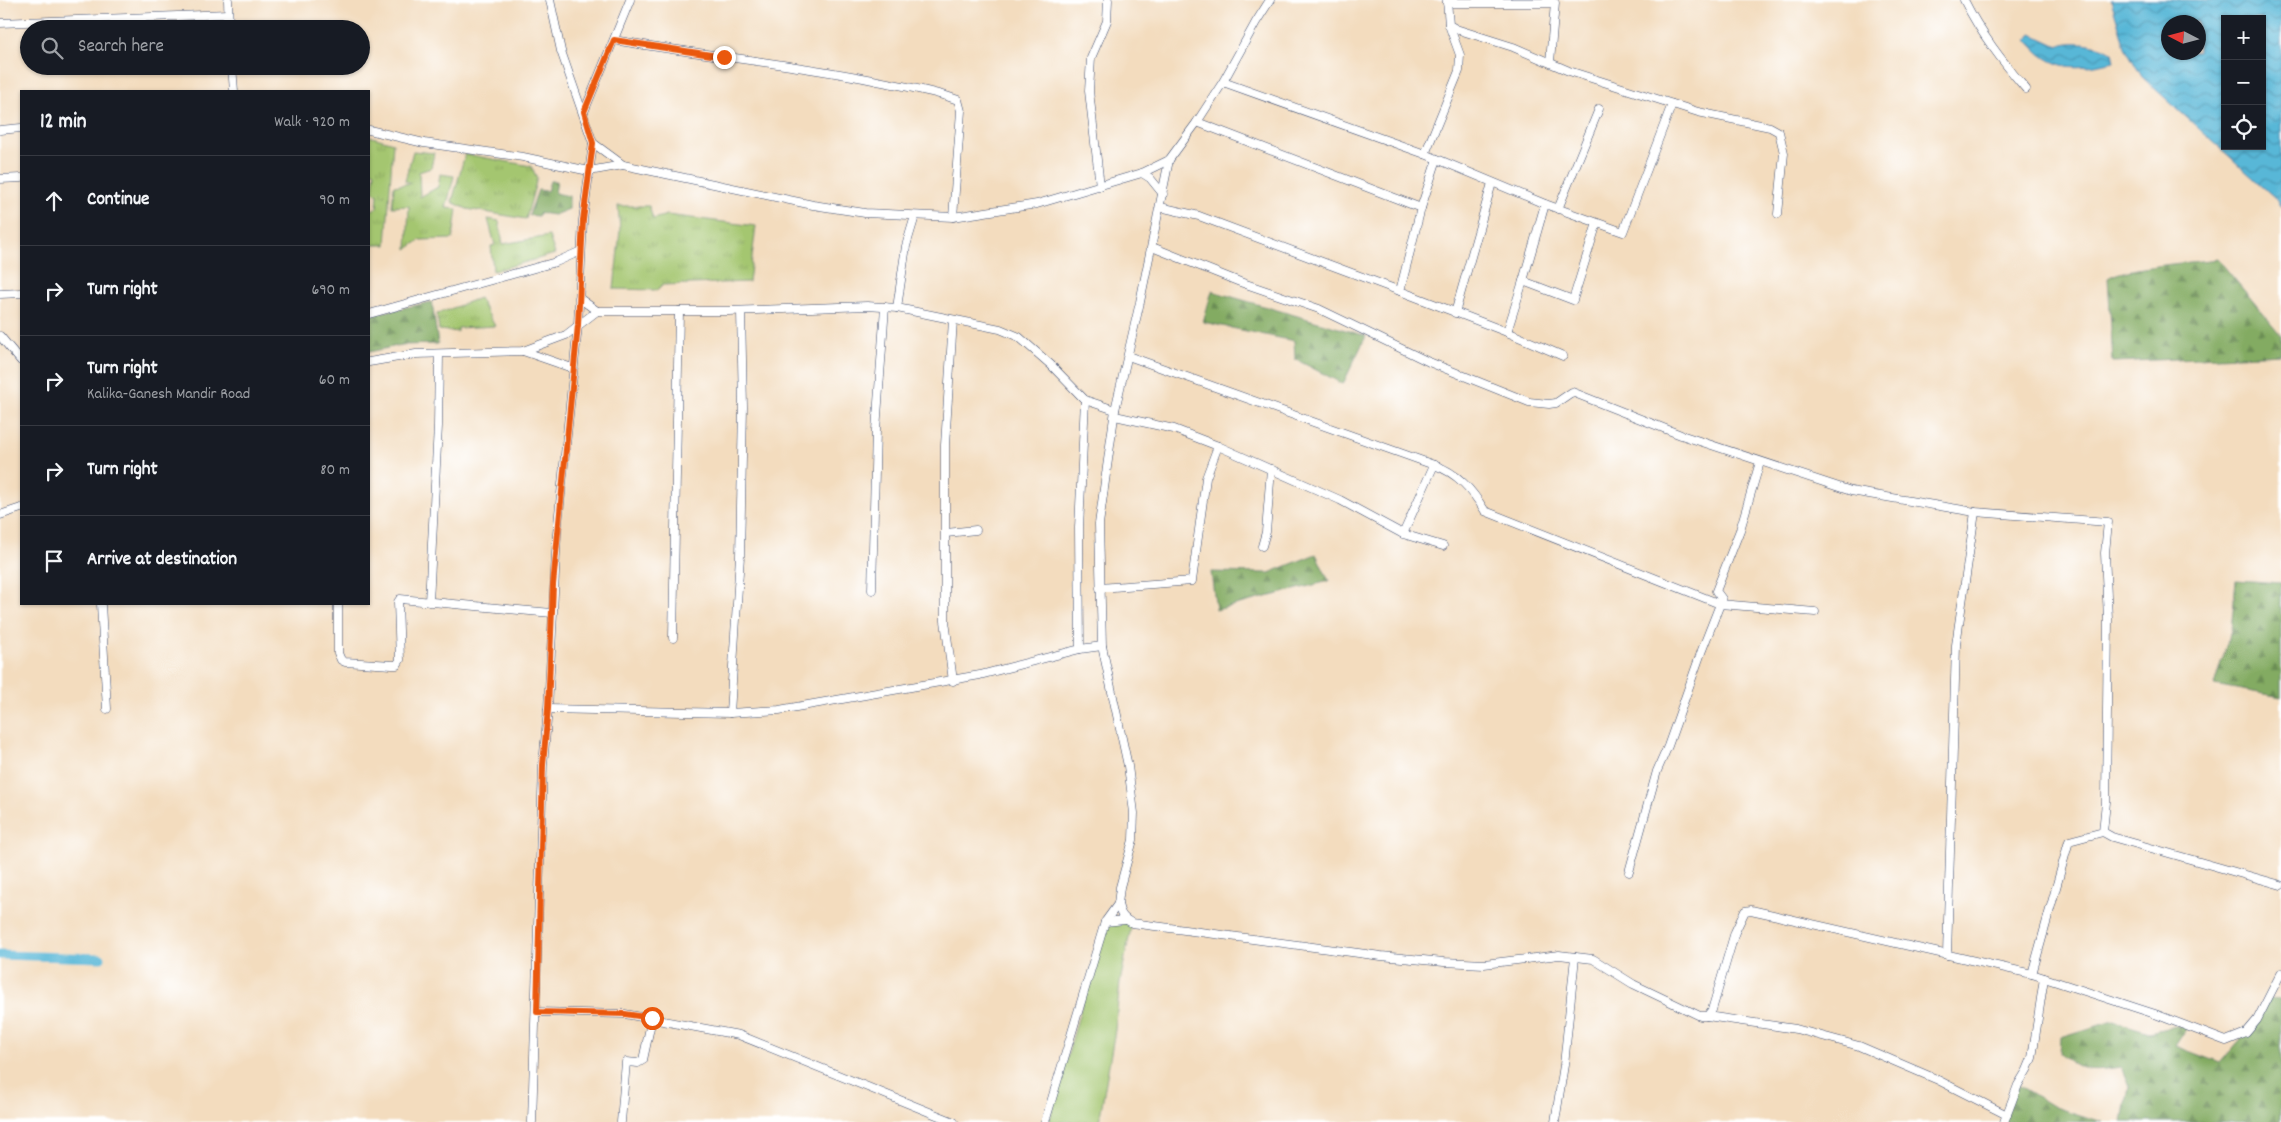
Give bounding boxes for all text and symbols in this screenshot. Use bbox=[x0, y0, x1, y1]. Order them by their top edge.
north arrow bbox=[2161, 15, 2206, 60]
map controls bbox=[2221, 15, 2266, 150]
button: + bbox=[2221, 15, 2266, 60]
search box bbox=[20, 20, 370, 75]
icon: search bbox=[38, 34, 66, 62]
text: Search here bbox=[78, 34, 164, 61]
route end bbox=[713, 46, 736, 69]
button: − bbox=[2221, 60, 2266, 105]
button: locate bbox=[2221, 105, 2266, 150]
text: 12 min bbox=[40, 108, 87, 138]
text: Walk · 920 m bbox=[274, 111, 350, 134]
icon: ahead bbox=[40, 187, 68, 215]
text: Continue bbox=[87, 187, 149, 214]
text: 90 m bbox=[319, 189, 350, 212]
icon: right bbox=[40, 277, 68, 305]
text: Turn right bbox=[87, 277, 158, 304]
text: 690 m bbox=[311, 279, 350, 302]
text: Turn right bbox=[87, 356, 158, 383]
icon: right bbox=[40, 367, 68, 395]
text: 60 m bbox=[319, 369, 350, 392]
text: Kalika-Ganesh Mandir Road bbox=[87, 383, 250, 406]
icon: right bbox=[40, 457, 68, 485]
text: Turn right bbox=[87, 457, 158, 484]
text: 80 m bbox=[320, 459, 350, 482]
icon: arrive bbox=[40, 547, 68, 575]
text: Arrive at destination bbox=[87, 547, 237, 574]
route start bbox=[641, 1007, 664, 1030]

